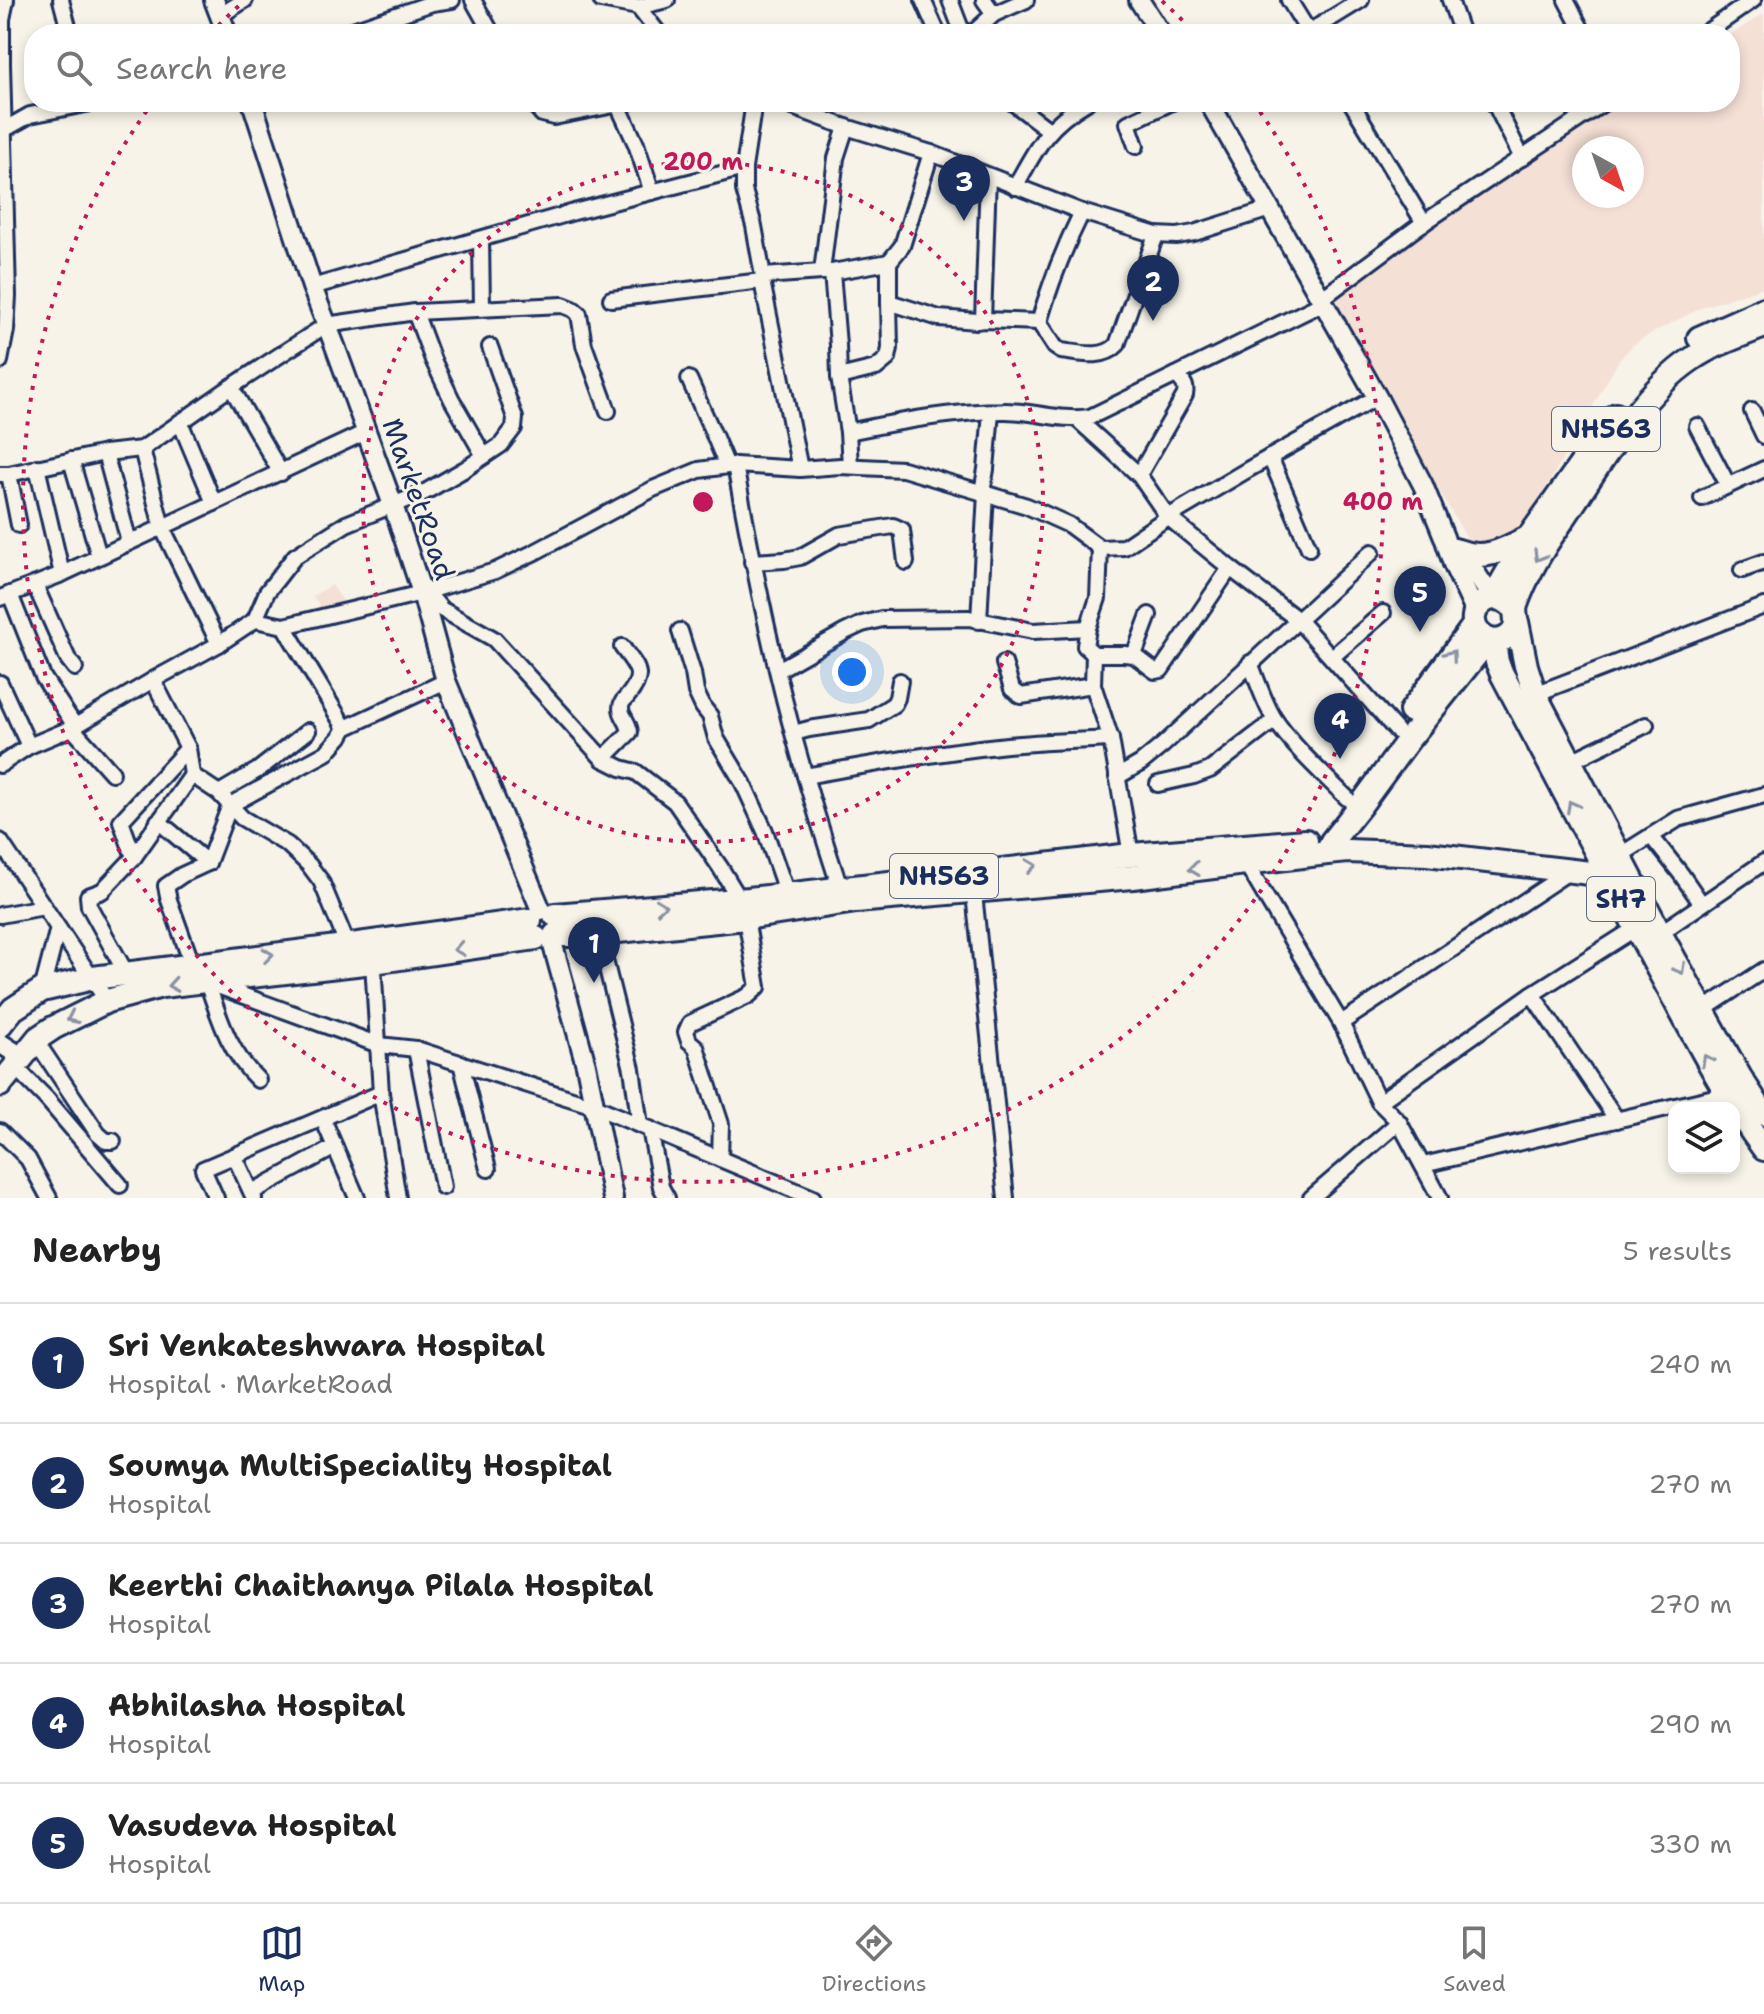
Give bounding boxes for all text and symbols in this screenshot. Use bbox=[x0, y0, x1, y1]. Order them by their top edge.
search box bbox=[24, 24, 1740, 112]
icon: search bbox=[52, 46, 96, 90]
text: Search here bbox=[116, 48, 287, 89]
north arrow bbox=[1572, 136, 1644, 208]
text: 200 m bbox=[663, 146, 743, 178]
pin: 3 bbox=[938, 155, 990, 221]
pin: 2 bbox=[1127, 255, 1179, 321]
road number: NH563 bbox=[1552, 407, 1660, 451]
street label: MarketRoad bbox=[374, 413, 464, 585]
text: 400 m bbox=[1343, 486, 1423, 518]
centre of rings bbox=[689, 488, 717, 516]
one-way arrow bbox=[1533, 547, 1549, 562]
pin: 5 bbox=[1394, 566, 1446, 632]
one-way arrow bbox=[1442, 650, 1456, 664]
your location bbox=[832, 652, 872, 692]
pin: 4 bbox=[1314, 693, 1366, 759]
one-way arrow bbox=[1566, 799, 1581, 814]
road number: NH563 bbox=[890, 854, 998, 898]
one-way arrow bbox=[1025, 858, 1038, 875]
one-way arrow bbox=[1187, 860, 1200, 877]
road number: SH7 bbox=[1587, 877, 1655, 921]
one-way arrow bbox=[655, 898, 668, 915]
pin: 1 bbox=[568, 917, 620, 983]
one-way arrow bbox=[452, 940, 466, 957]
one-way arrow bbox=[262, 947, 275, 964]
one-way arrow bbox=[1670, 960, 1686, 975]
one-way arrow bbox=[166, 976, 180, 993]
one-way arrow bbox=[65, 1008, 80, 1024]
one-way arrow bbox=[1702, 1053, 1717, 1068]
map controls bbox=[1668, 1102, 1740, 1174]
button: layers bbox=[1668, 1102, 1740, 1174]
text: Nearby bbox=[32, 1227, 162, 1273]
text: 5 results bbox=[1623, 1233, 1732, 1268]
text: Sri Venkateshwara Hospital bbox=[108, 1325, 545, 1366]
text: 1 bbox=[52, 1346, 64, 1381]
text: 240 m bbox=[1648, 1346, 1732, 1381]
text: Hospital · MarketRoad bbox=[108, 1366, 393, 1401]
text: Soumya MultiSpeciality Hospital bbox=[108, 1445, 612, 1486]
text: 2 bbox=[49, 1466, 67, 1501]
text: 270 m bbox=[1649, 1466, 1732, 1501]
text: Hospital bbox=[108, 1486, 211, 1521]
text: Keerthi Chaithanya Pilala Hospital bbox=[108, 1565, 653, 1606]
text: 3 bbox=[49, 1586, 67, 1621]
text: 270 m bbox=[1649, 1586, 1732, 1621]
text: Hospital bbox=[108, 1606, 211, 1641]
text: Abhilasha Hospital bbox=[108, 1685, 405, 1726]
text: 4 bbox=[49, 1706, 67, 1741]
text: 290 m bbox=[1648, 1706, 1732, 1741]
text: Hospital bbox=[108, 1726, 211, 1761]
text: Vasudeva Hospital bbox=[108, 1805, 396, 1846]
text: 5 bbox=[50, 1826, 66, 1861]
text: 330 m bbox=[1648, 1826, 1732, 1861]
text: Hospital bbox=[108, 1846, 211, 1881]
tab: Map bbox=[258, 1921, 305, 1998]
tab: Directions bbox=[822, 1921, 927, 1998]
tab: Saved bbox=[1443, 1921, 1506, 1998]

